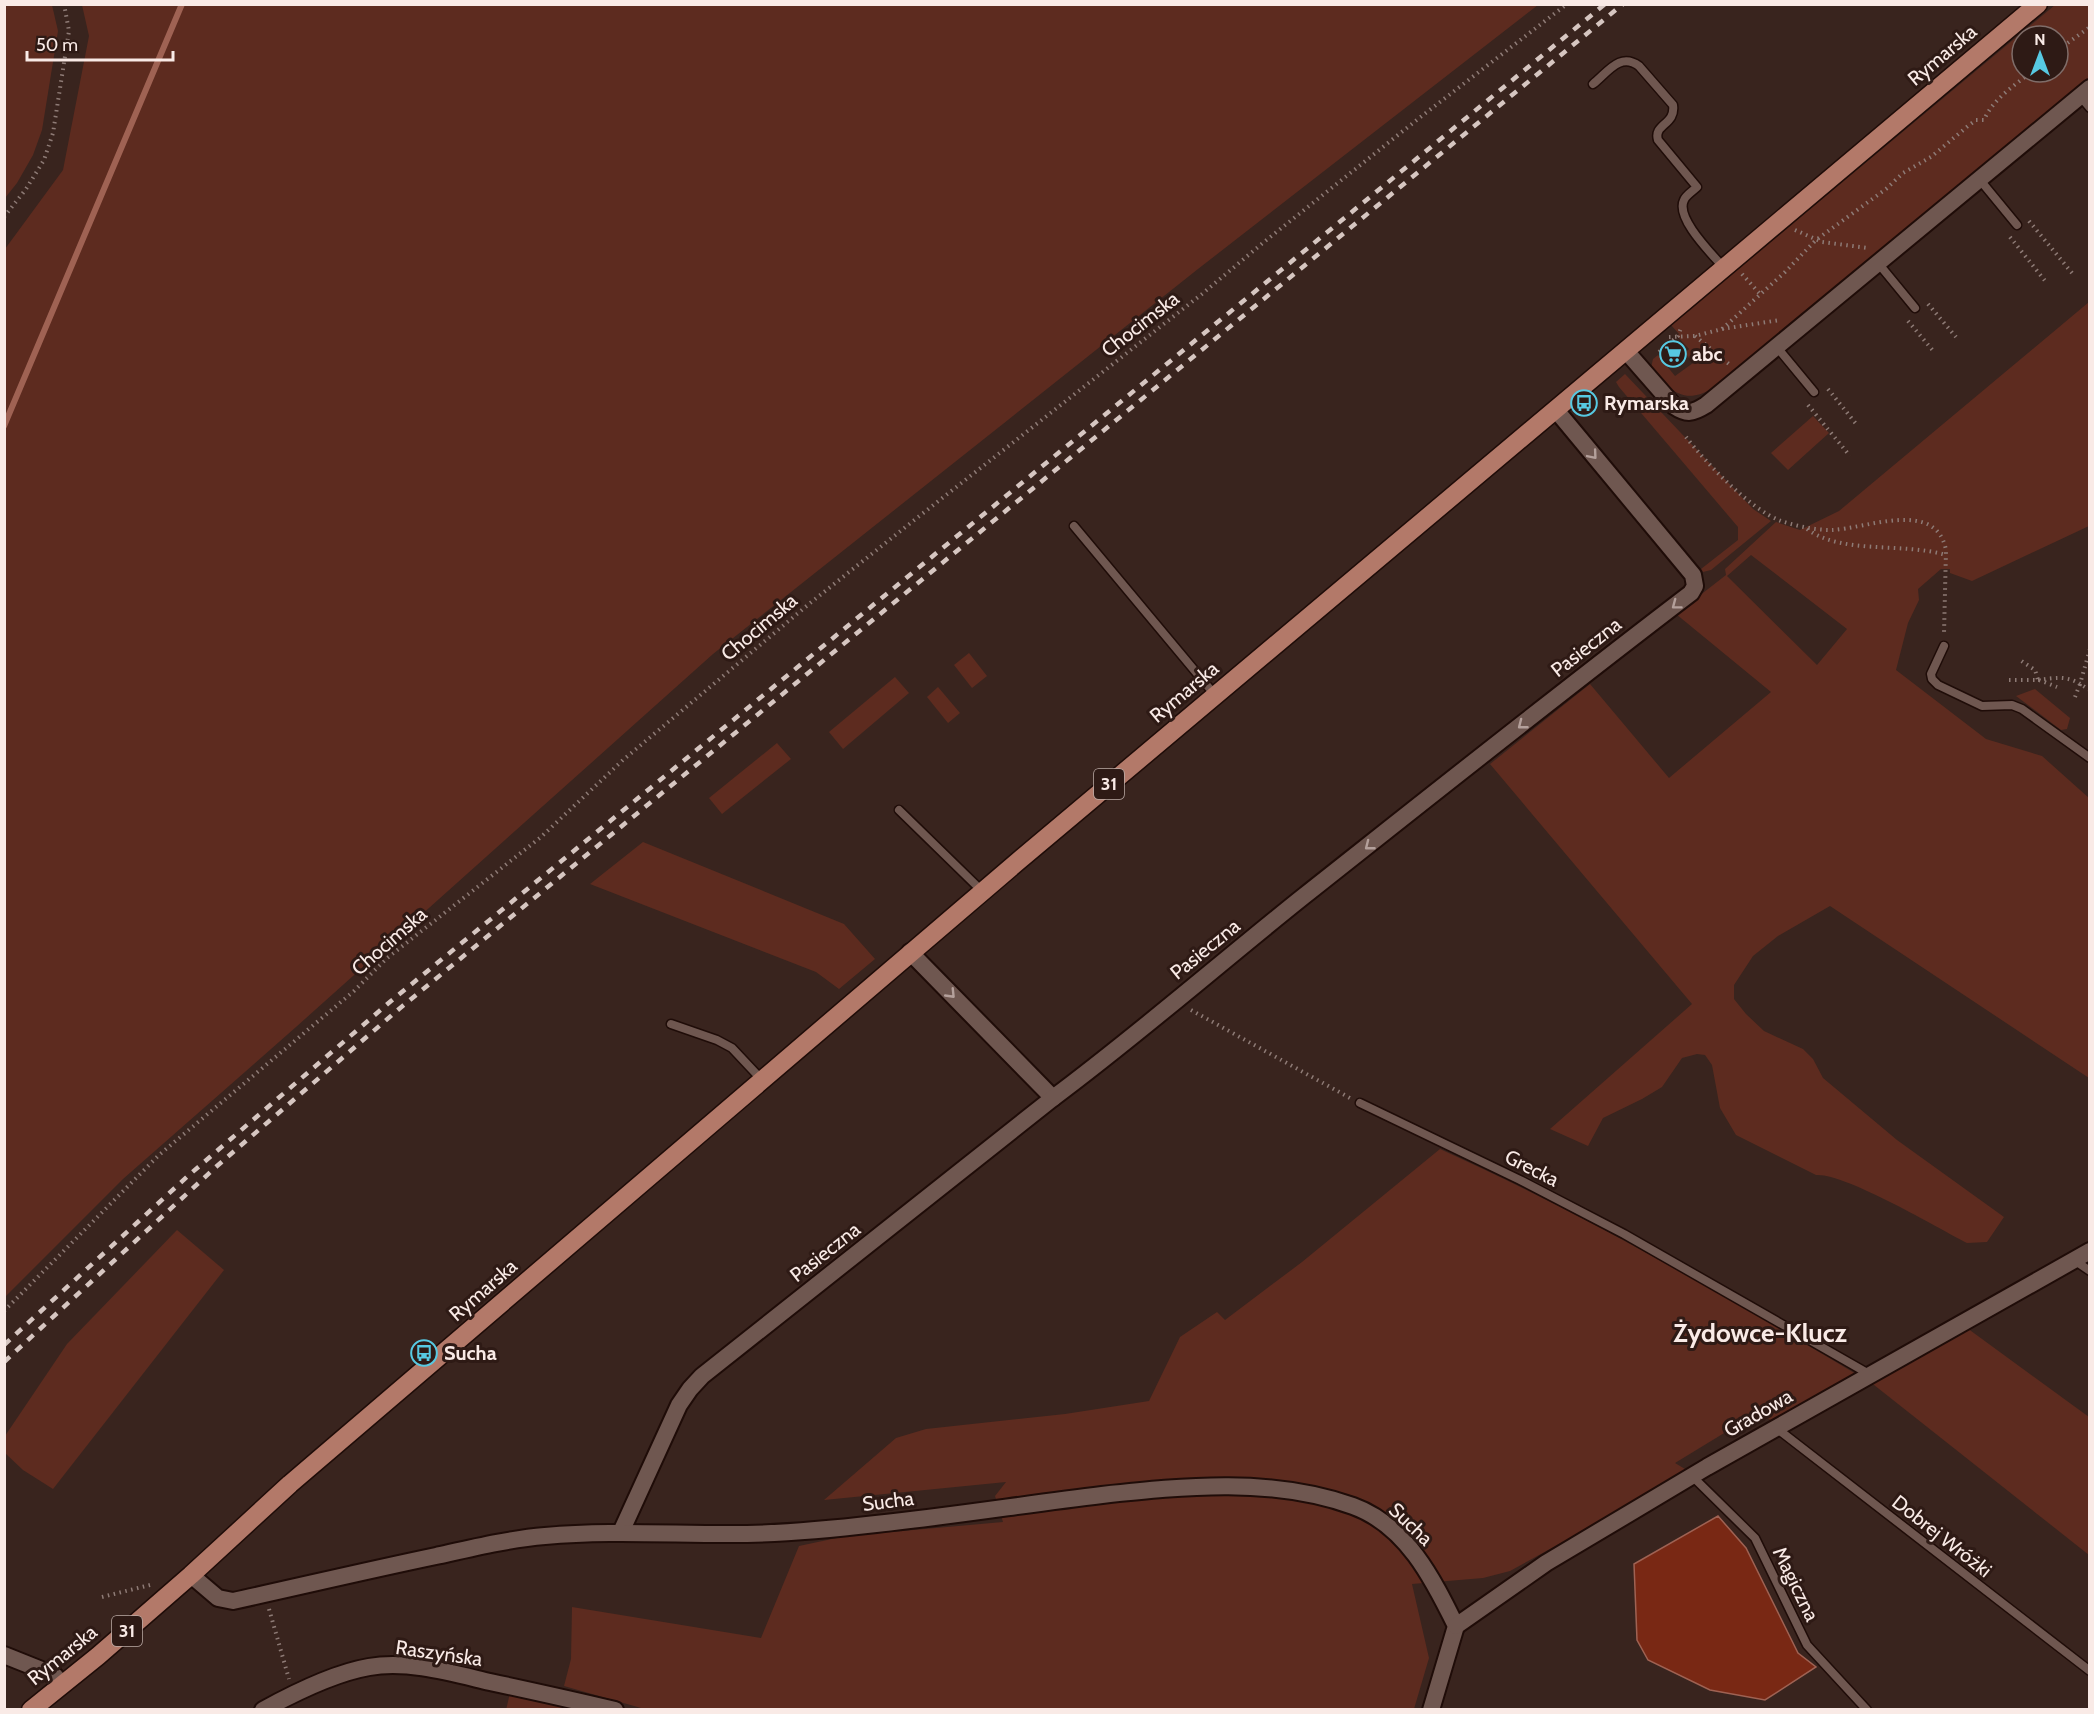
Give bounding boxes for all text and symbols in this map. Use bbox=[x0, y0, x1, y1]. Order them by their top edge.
street label: Rymarska bbox=[1903, 19, 1982, 91]
scale bar bbox=[27, 24, 172, 62]
north arrow bbox=[2010, 24, 2070, 84]
text: N bbox=[2034, 30, 2046, 49]
text: 50 m bbox=[36, 34, 78, 56]
street label: Chocimska bbox=[1096, 286, 1184, 362]
supermarket icon: abc bbox=[1658, 339, 1688, 369]
place label: abc bbox=[1692, 342, 1722, 366]
bus stop icon: Rymarska bbox=[1569, 388, 1599, 418]
place label: Rymarska bbox=[1604, 391, 1689, 415]
one-way arrow bbox=[1586, 448, 1597, 459]
street label: Chocimska bbox=[716, 588, 802, 666]
one-way arrow bbox=[1671, 598, 1682, 609]
street label: Pasieczna bbox=[1546, 612, 1626, 682]
street label: Rymarska bbox=[1145, 656, 1224, 728]
one-way arrow bbox=[1517, 717, 1528, 728]
road number: 31 bbox=[1094, 769, 1124, 799]
one-way arrow bbox=[1365, 838, 1376, 849]
street label: Chocimska bbox=[346, 902, 432, 980]
street label: Pasieczna bbox=[1165, 913, 1245, 984]
one-way arrow bbox=[944, 988, 955, 998]
street label: Grecka bbox=[1501, 1144, 1563, 1192]
street label: Pasieczna bbox=[785, 1217, 865, 1287]
street label: Rymarska bbox=[444, 1254, 522, 1326]
district label: Żydowce-Klucz bbox=[1673, 1317, 1847, 1349]
bus stop icon: Sucha bbox=[409, 1338, 439, 1368]
place label: Sucha bbox=[444, 1341, 497, 1365]
street label: Gradowa bbox=[1719, 1384, 1797, 1442]
street label: Sucha bbox=[861, 1486, 915, 1516]
street label: Dobrej Wróżki bbox=[1888, 1490, 1996, 1582]
street label: Sucha bbox=[1384, 1497, 1438, 1551]
street label: Magiczna bbox=[1768, 1543, 1824, 1625]
road number: 31 bbox=[112, 1616, 142, 1646]
street label: Rymarska bbox=[23, 1620, 102, 1690]
street label: Raszyńska bbox=[394, 1635, 484, 1671]

